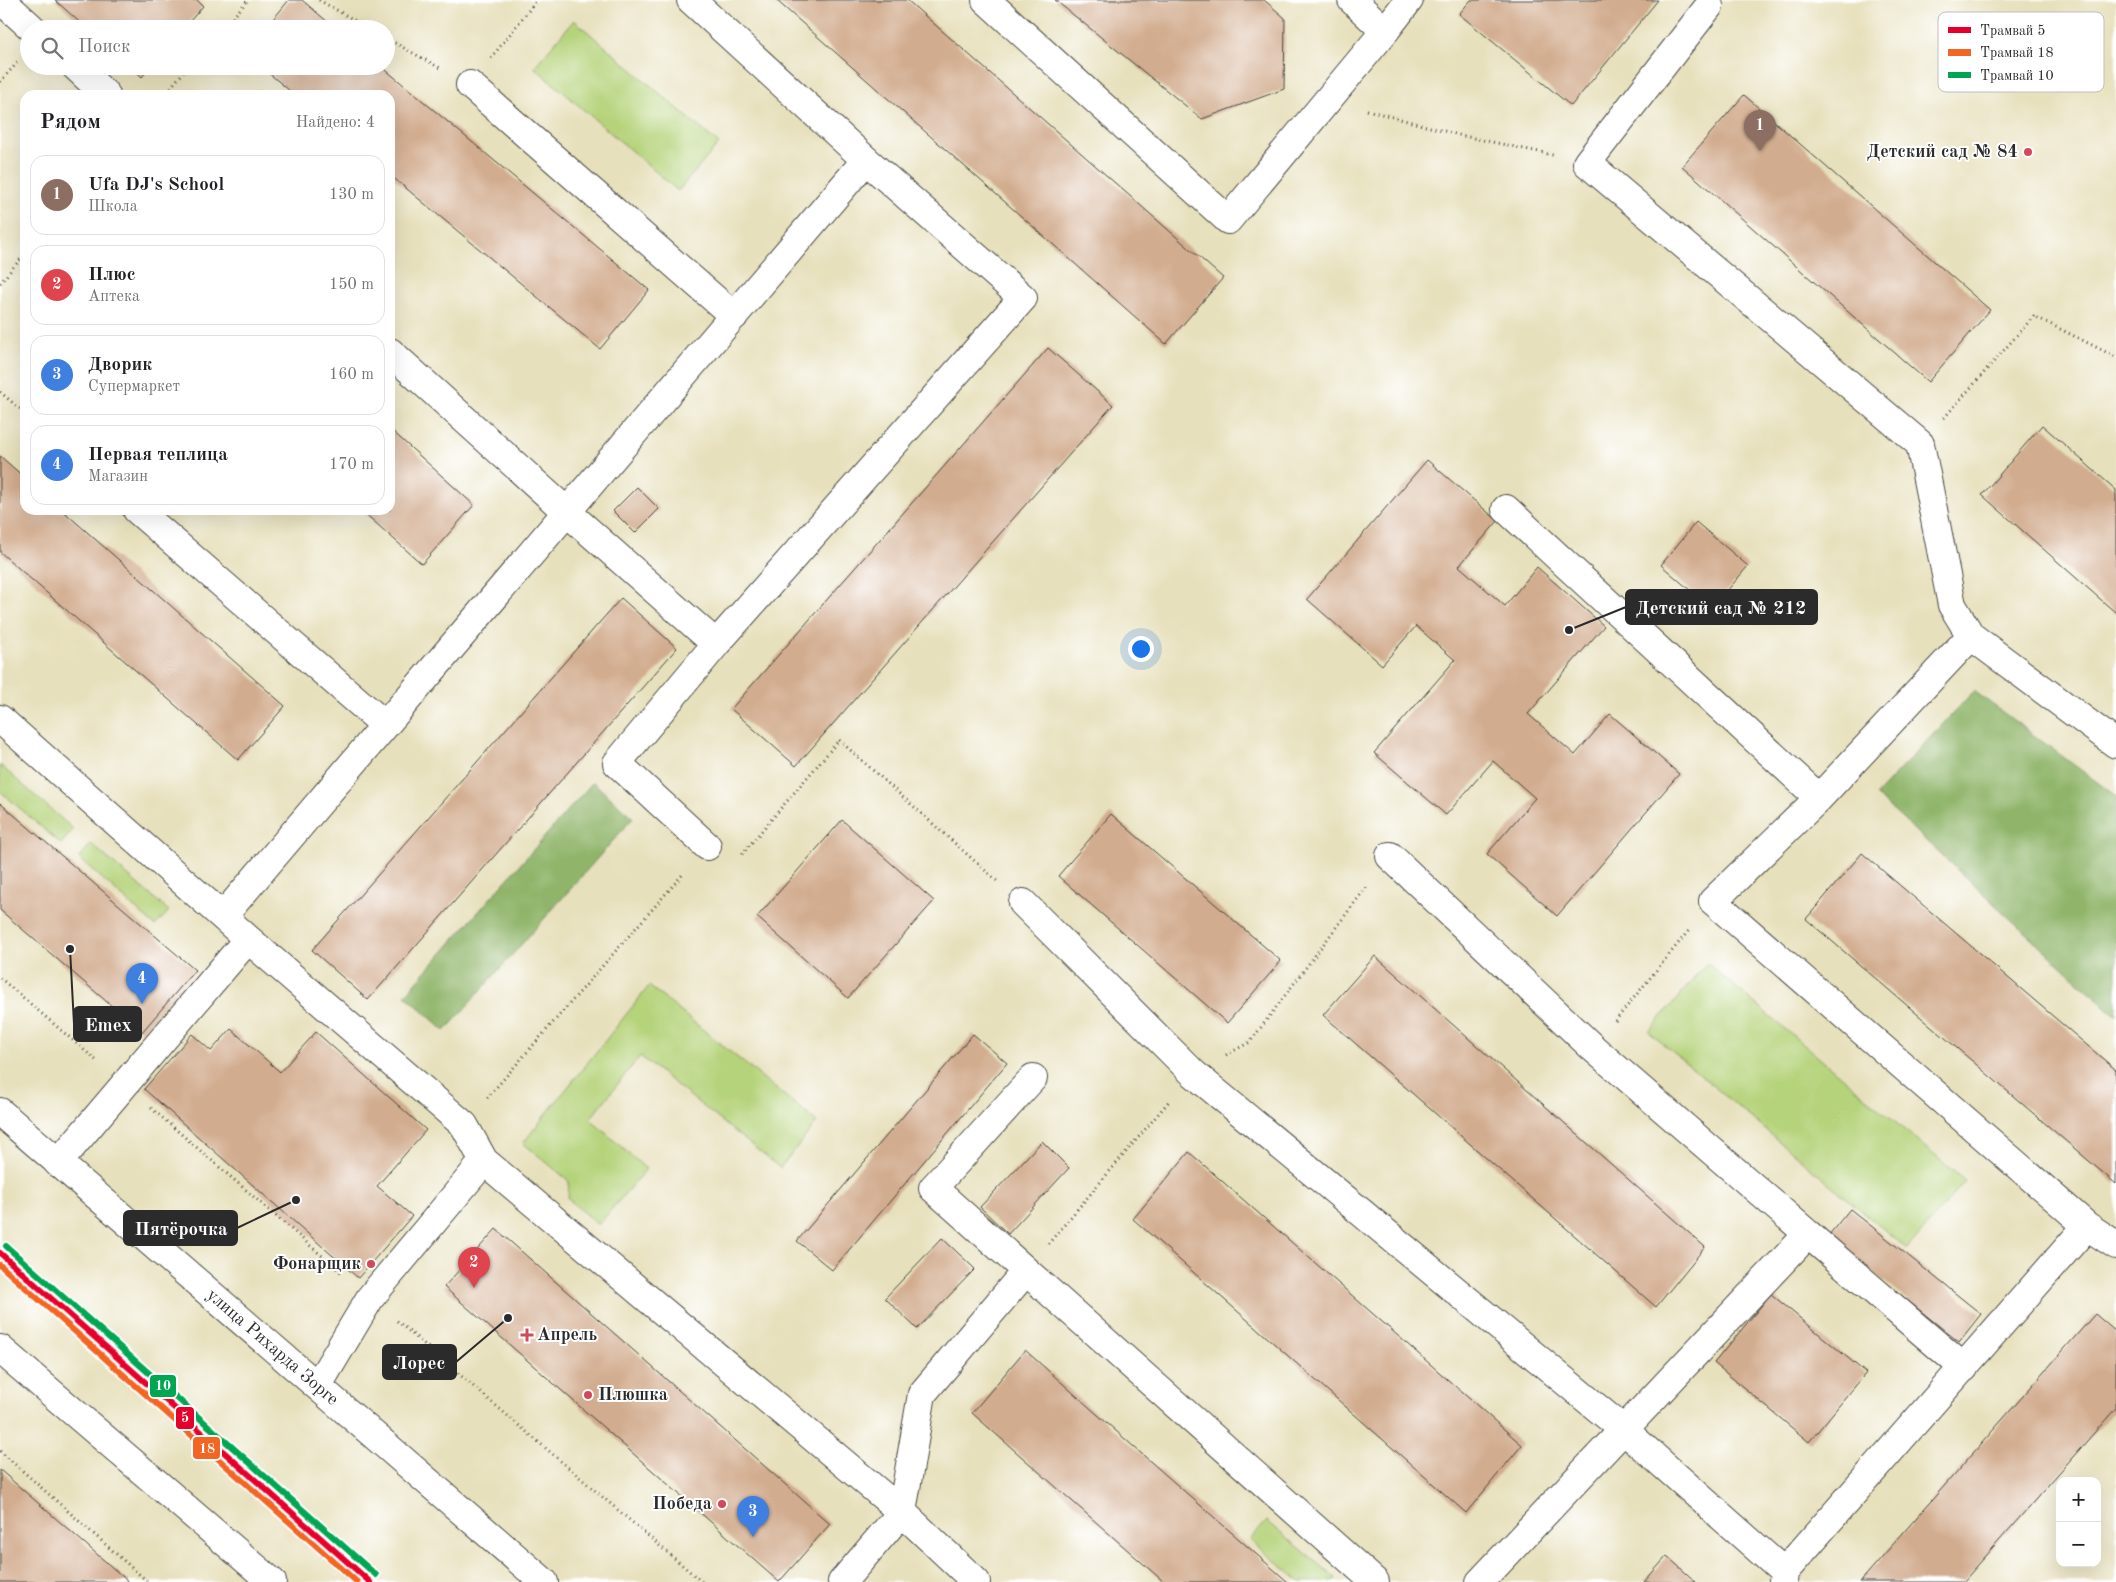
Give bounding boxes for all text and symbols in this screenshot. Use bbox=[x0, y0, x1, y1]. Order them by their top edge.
legend bbox=[1938, 12, 2104, 92]
search box bbox=[20, 20, 395, 75]
text: Трамвай 5 bbox=[1980, 24, 2045, 38]
icon: search bbox=[38, 34, 66, 62]
text: Поиск bbox=[78, 38, 130, 57]
text: Трамвай 18 bbox=[1980, 46, 2054, 60]
text: Трамвай 10 bbox=[1980, 69, 2054, 83]
pin: 1 bbox=[1744, 110, 1776, 151]
text: Рядом bbox=[40, 112, 101, 133]
text: Найдено: 4 bbox=[296, 115, 375, 131]
place label: Детский сад № 84 bbox=[1867, 143, 2018, 161]
marker: Детский сад № 84 bbox=[2022, 146, 2034, 158]
text: Ufa DJ's School bbox=[88, 176, 224, 195]
text: 1 bbox=[52, 187, 62, 203]
text: 130 m bbox=[329, 187, 374, 203]
text: Школа bbox=[88, 199, 138, 215]
text: Плюс bbox=[88, 266, 136, 285]
text: 2 bbox=[52, 277, 62, 293]
text: 150 m bbox=[329, 277, 374, 293]
text: Аптека bbox=[88, 289, 140, 305]
text: Дворик bbox=[88, 356, 152, 375]
text: 3 bbox=[52, 367, 62, 383]
text: 160 m bbox=[329, 367, 374, 383]
text: Супермаркет bbox=[88, 379, 180, 395]
text: Первая теплица bbox=[88, 446, 228, 465]
text: 4 bbox=[52, 457, 62, 473]
text: 170 m bbox=[329, 457, 374, 473]
text: Магазин bbox=[88, 469, 148, 485]
callout: Детский сад № 212 bbox=[1626, 590, 1817, 624]
text: Детский сад № 212 bbox=[1636, 600, 1806, 619]
your location bbox=[1128, 636, 1154, 662]
pin: 4 bbox=[126, 963, 158, 1004]
callout: Emex bbox=[74, 1007, 141, 1041]
text: Emex bbox=[84, 1017, 132, 1036]
callout: Пятёрочка bbox=[124, 1211, 237, 1245]
text: Пятёрочка bbox=[134, 1221, 228, 1240]
pin: 2 bbox=[458, 1247, 490, 1288]
place label: Фонарщик bbox=[273, 1255, 362, 1273]
marker: Фонарщик bbox=[365, 1258, 377, 1270]
street label: улица Рихарда Зорге bbox=[203, 1286, 342, 1409]
place label: Апрель bbox=[537, 1326, 597, 1344]
marker: Апрель bbox=[521, 1329, 533, 1341]
callout: Лорес bbox=[383, 1345, 456, 1379]
text: Лорес bbox=[393, 1355, 445, 1374]
line badge: 10 bbox=[149, 1374, 177, 1398]
text: 10 bbox=[155, 1379, 171, 1393]
place label: Плюшка bbox=[598, 1386, 668, 1404]
marker: Плюшка bbox=[582, 1389, 594, 1401]
line badge: 5 bbox=[175, 1406, 195, 1430]
text: 5 bbox=[181, 1411, 189, 1425]
line badge: 18 bbox=[192, 1436, 221, 1460]
text: 18 bbox=[199, 1442, 215, 1456]
map controls bbox=[2056, 1477, 2101, 1567]
button: + bbox=[2056, 1477, 2101, 1522]
place label: Победа bbox=[652, 1495, 712, 1513]
pin: 3 bbox=[737, 1496, 769, 1537]
marker: Победа bbox=[716, 1498, 728, 1510]
button: − bbox=[2056, 1522, 2101, 1567]

